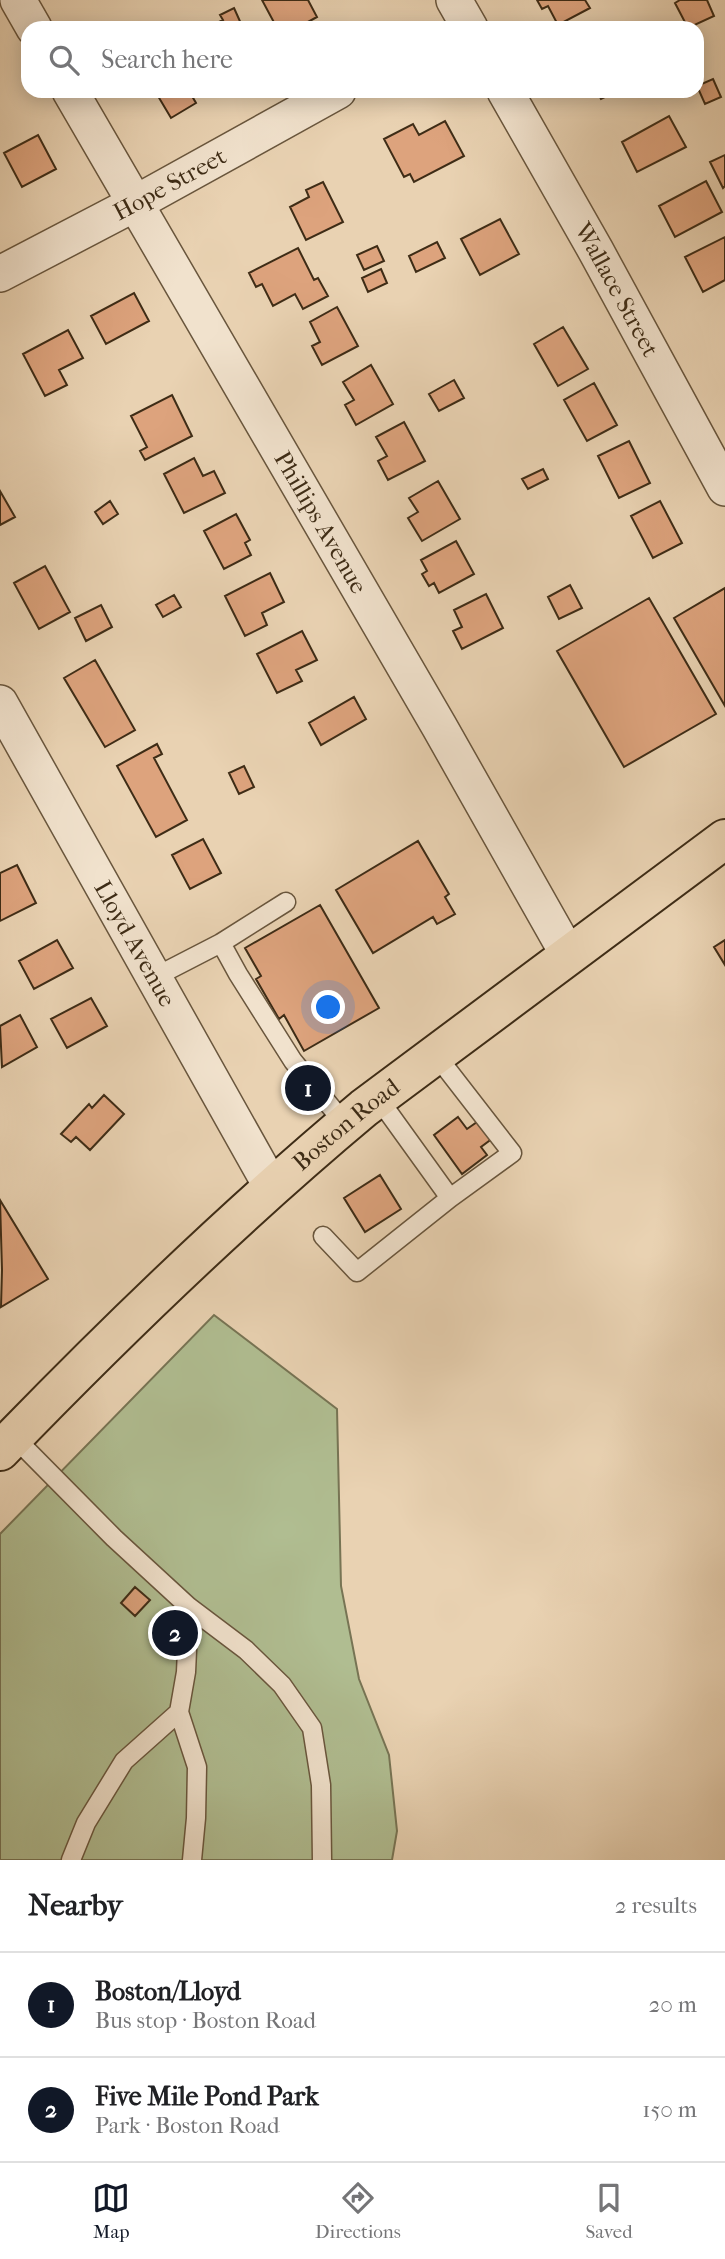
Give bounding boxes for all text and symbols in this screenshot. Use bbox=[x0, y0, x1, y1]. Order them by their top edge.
search box bbox=[21, 21, 704, 98]
icon: search bbox=[45, 41, 83, 79]
text: Search here bbox=[101, 44, 233, 75]
street label: Hope Street bbox=[109, 142, 231, 226]
street label: Wallace Street bbox=[568, 217, 665, 362]
street label: Phillips Avenue bbox=[268, 446, 373, 599]
street label: Lloyd Avenue bbox=[89, 876, 182, 1012]
your location bbox=[311, 990, 345, 1024]
pin: 1 bbox=[285, 1062, 331, 1114]
street label: Boston Road bbox=[287, 1072, 406, 1177]
pin: 2 bbox=[152, 1607, 198, 1659]
text: Nearby bbox=[28, 1888, 123, 1923]
text: 2 results bbox=[615, 1892, 697, 1919]
text: Boston/Lloyd bbox=[95, 1976, 241, 2007]
text: 1 bbox=[47, 1991, 55, 2018]
text: 20 m bbox=[648, 1991, 697, 2018]
text: Bus stop · Boston Road bbox=[95, 2007, 316, 2034]
text: Five Mile Pond Park bbox=[95, 2081, 319, 2112]
text: 2 bbox=[45, 2096, 57, 2123]
text: 150 m bbox=[642, 2096, 697, 2123]
text: Park · Boston Road bbox=[95, 2112, 280, 2139]
tab: Map bbox=[92, 2179, 130, 2243]
tab: Directions bbox=[315, 2179, 401, 2243]
tab: Saved bbox=[585, 2179, 633, 2243]

